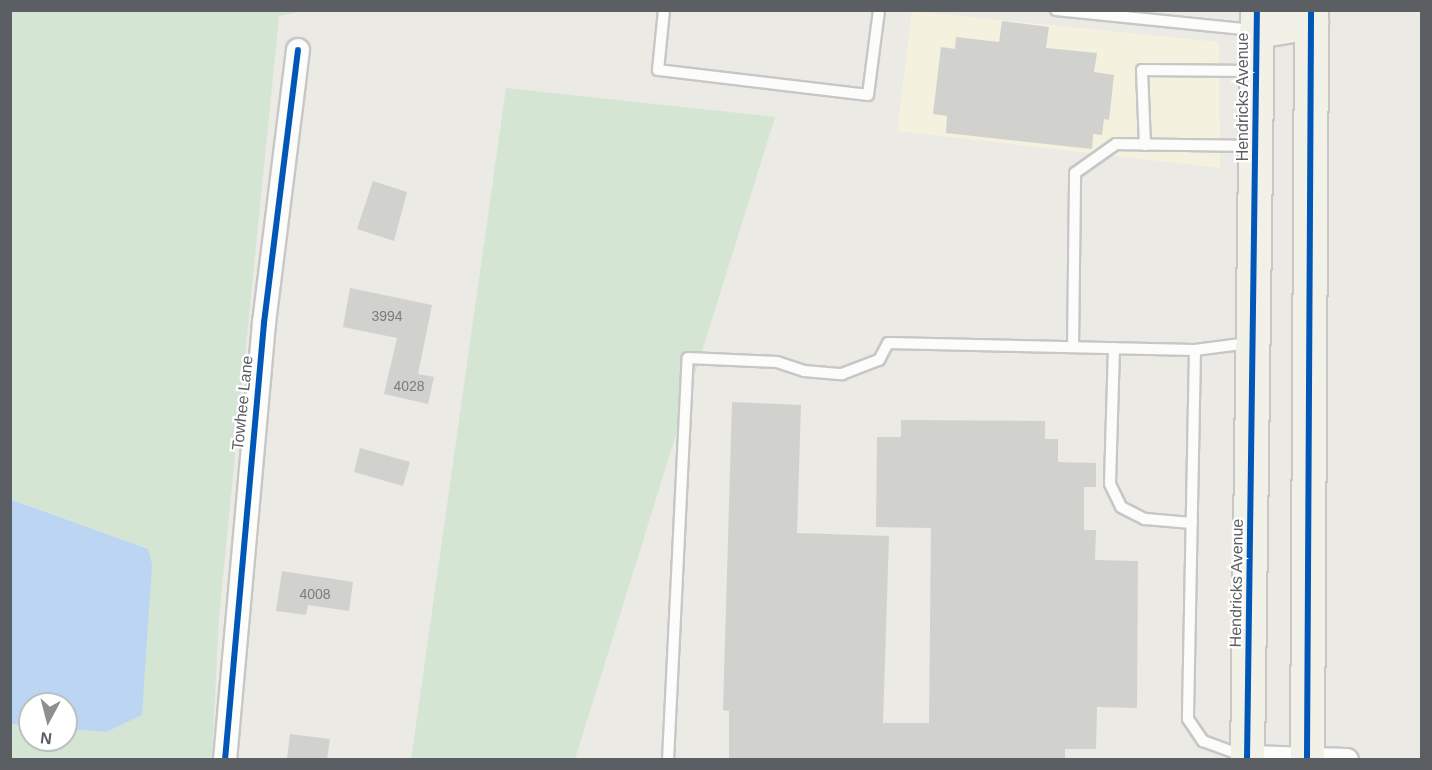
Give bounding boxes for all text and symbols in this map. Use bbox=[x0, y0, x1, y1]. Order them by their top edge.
street label: Hendricks Avenue bbox=[1233, 32, 1253, 162]
house number: 3994 bbox=[371, 308, 403, 324]
street label: Towhee Lane bbox=[228, 355, 258, 451]
house number: 4028 bbox=[393, 378, 425, 394]
street label: Hendricks Avenue bbox=[1226, 518, 1248, 648]
house number: 4008 bbox=[299, 586, 331, 602]
north arrow bbox=[18, 692, 78, 752]
text: N bbox=[39, 729, 53, 748]

